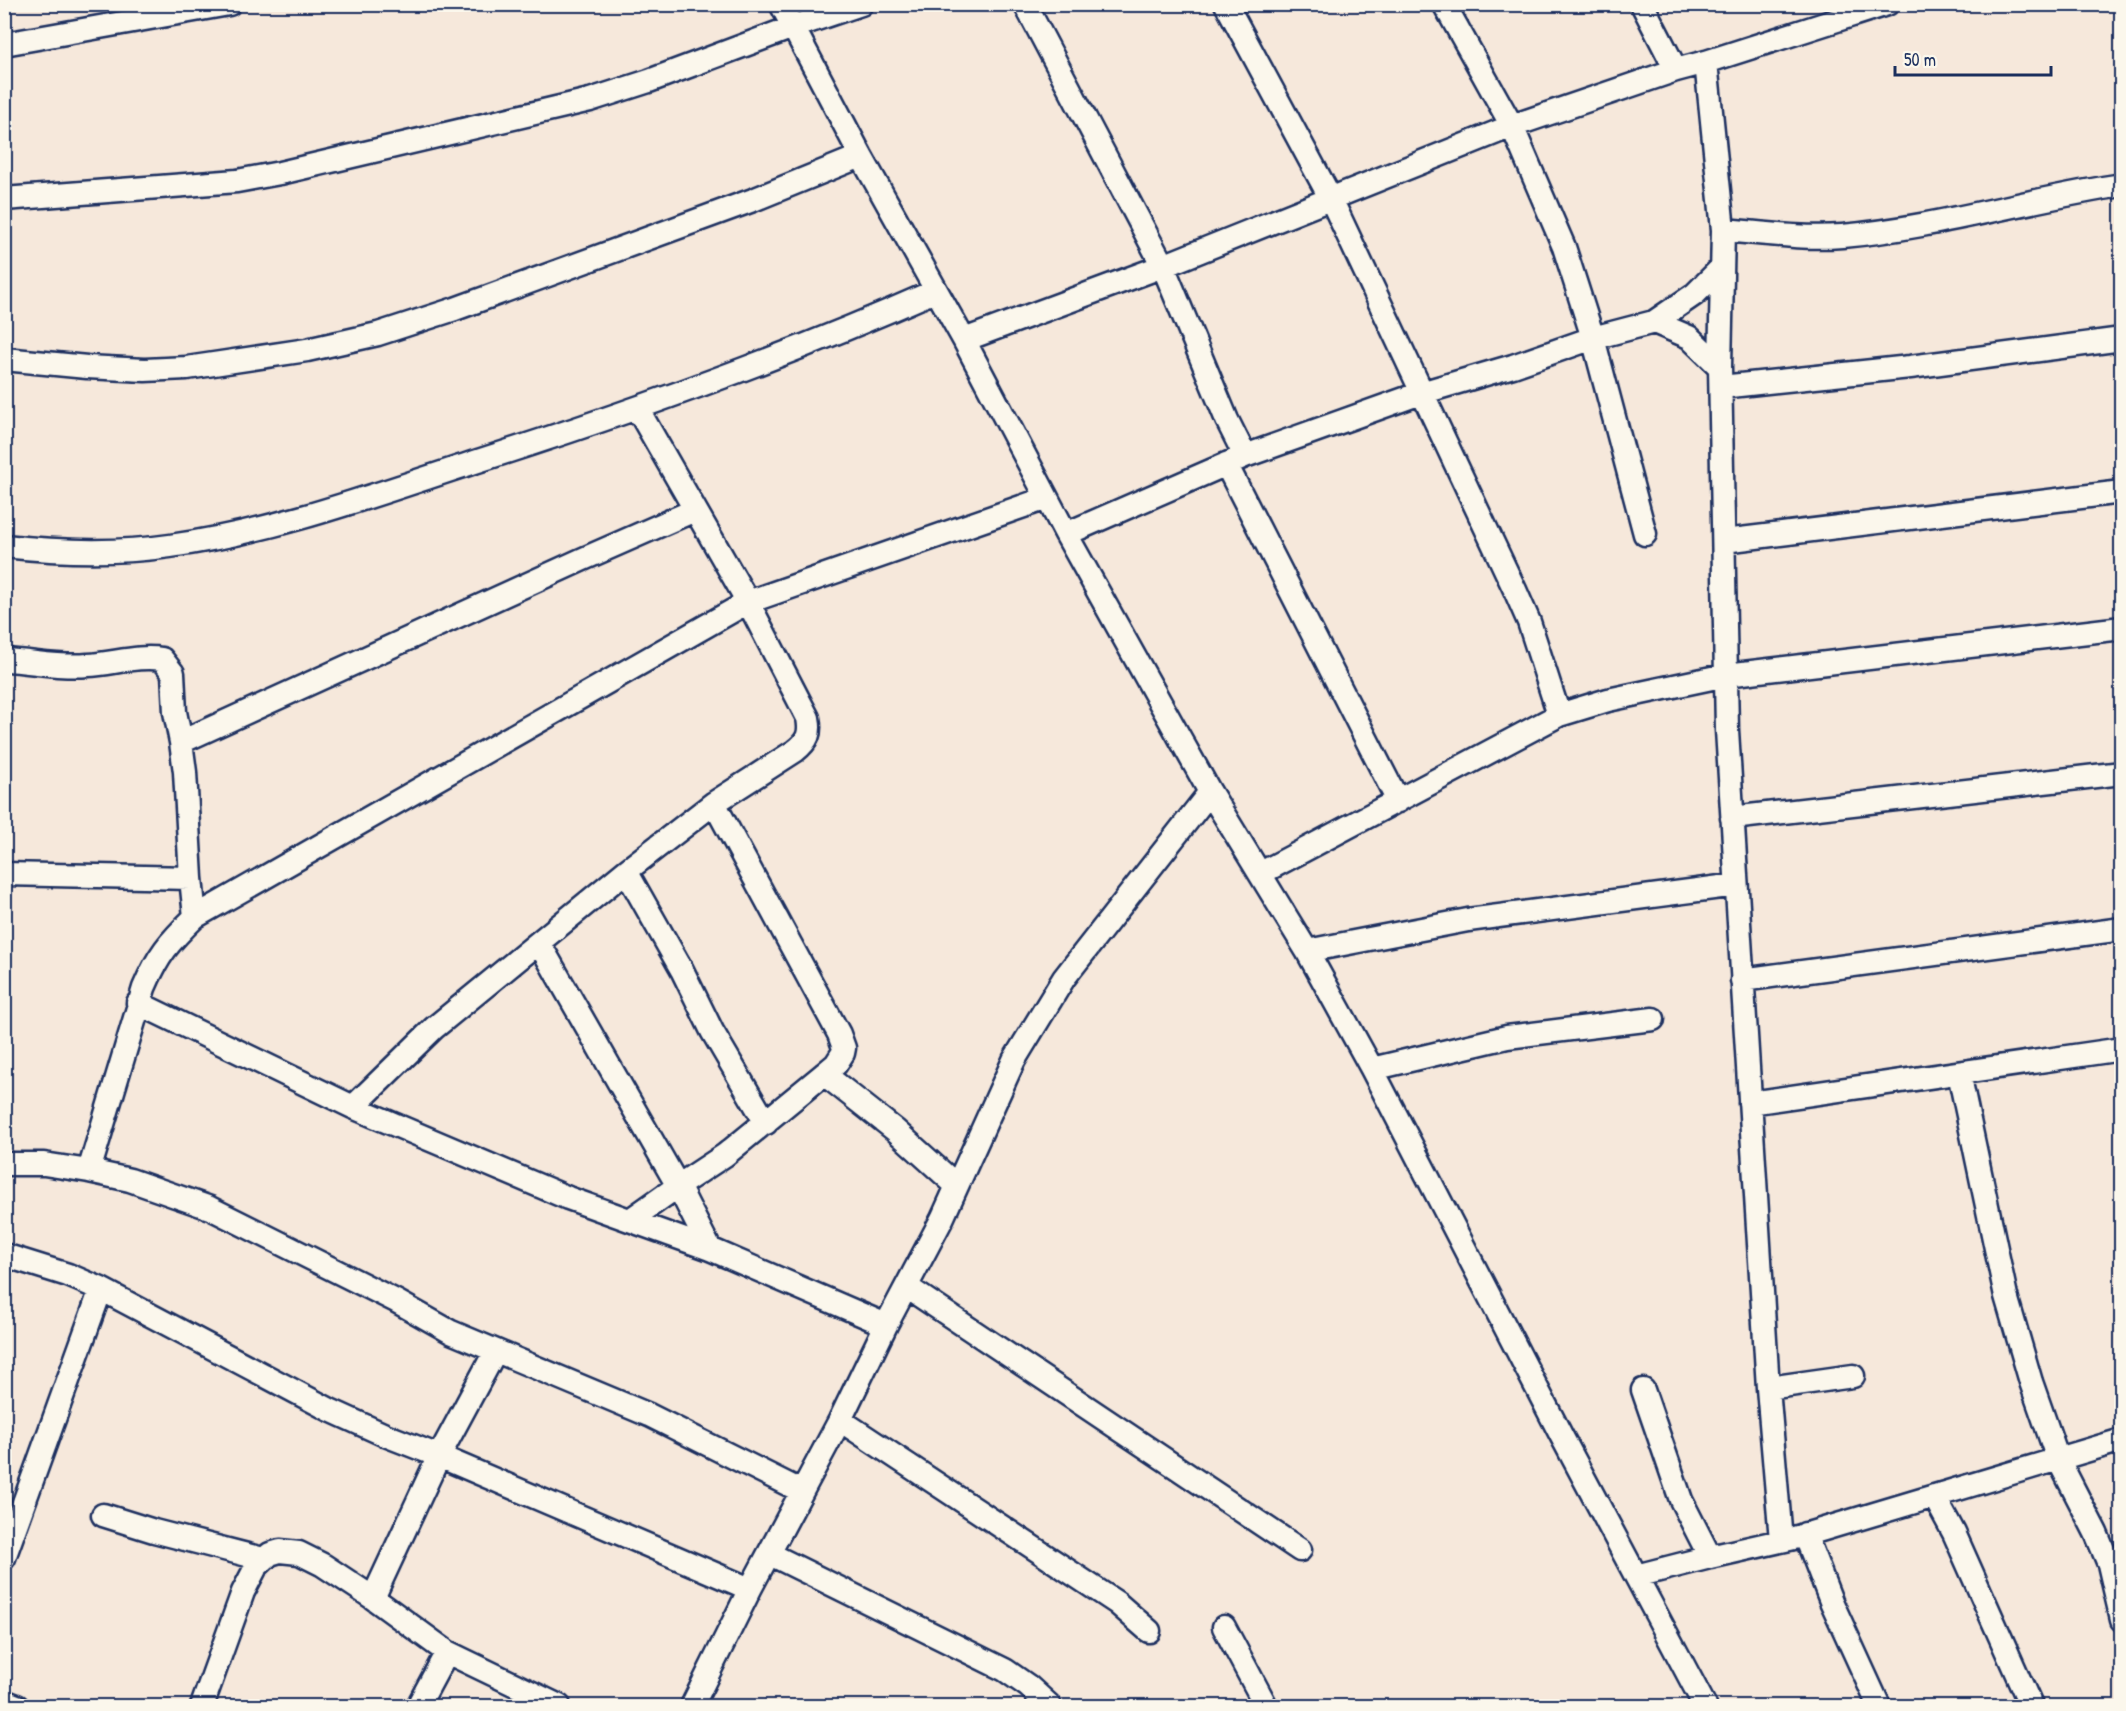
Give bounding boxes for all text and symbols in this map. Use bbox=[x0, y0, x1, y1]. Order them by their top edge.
scale bar bbox=[1895, 39, 2051, 77]
text: 50 m bbox=[1904, 47, 1936, 72]

